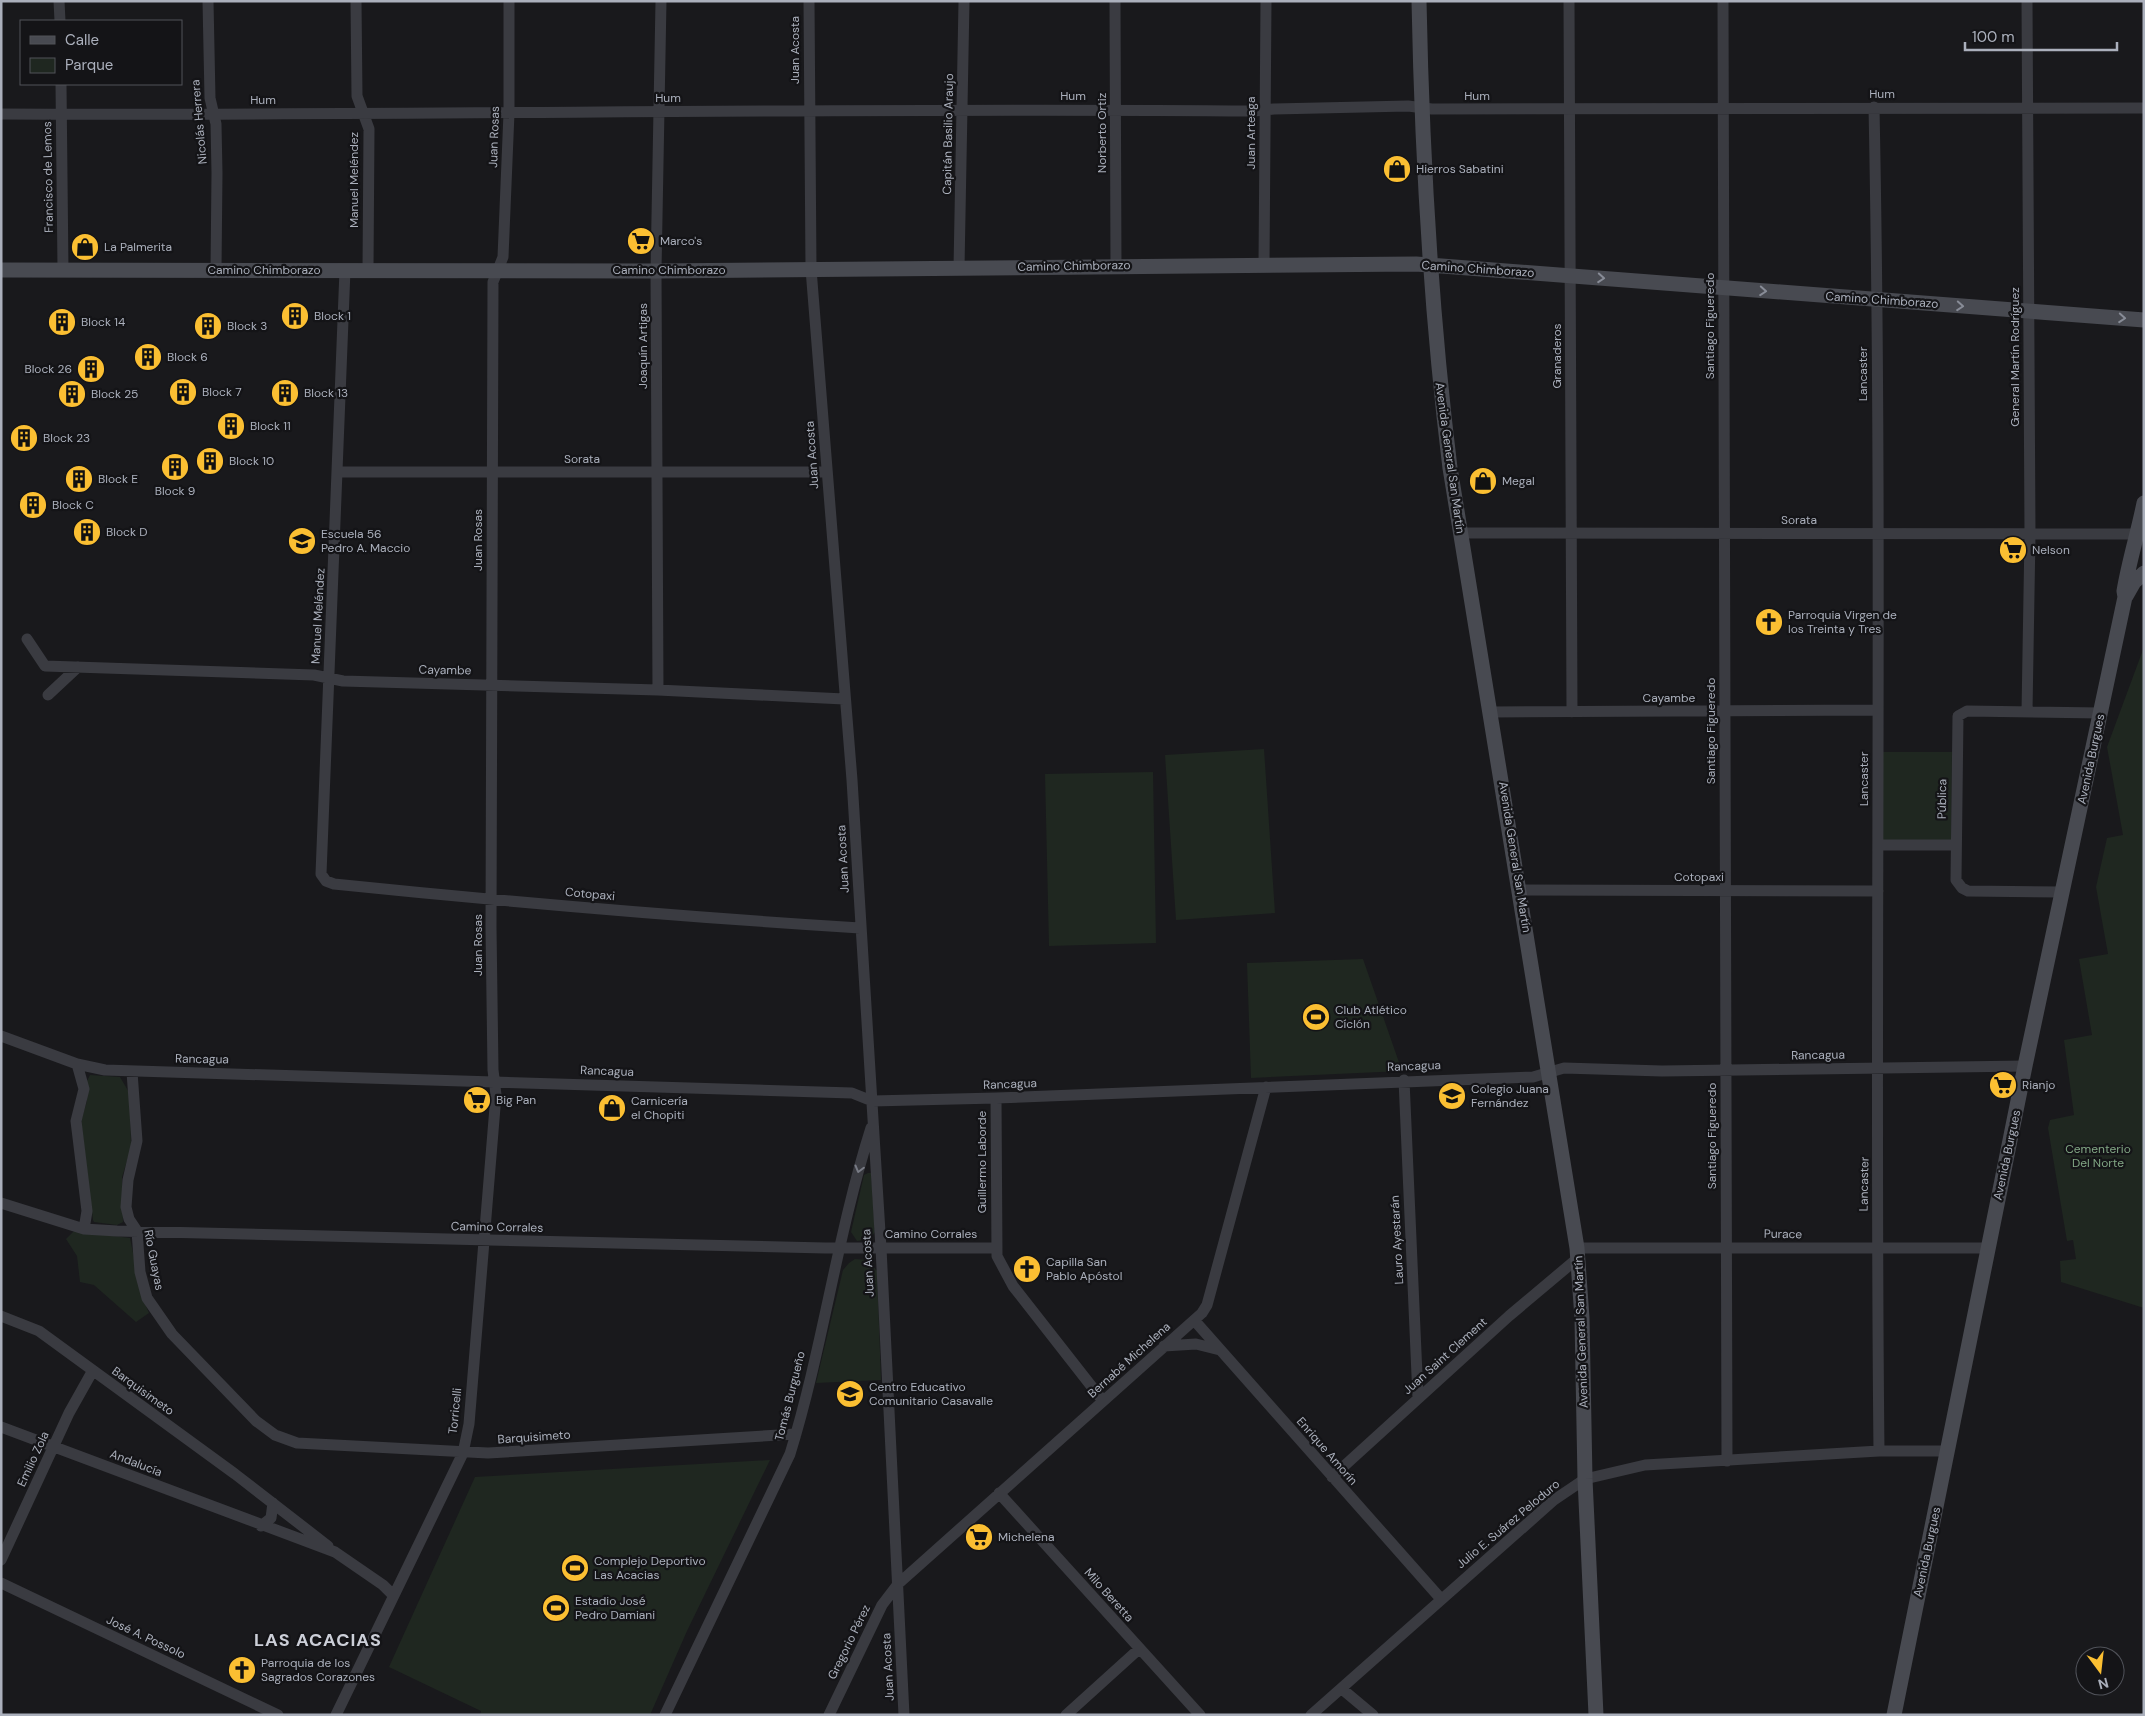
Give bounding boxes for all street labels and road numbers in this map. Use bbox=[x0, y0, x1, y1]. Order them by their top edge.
street label: Juan Acosta bbox=[787, 16, 803, 84]
street label: Capitán Basilio Araujo bbox=[939, 73, 957, 195]
street label: Nicolás Herrera bbox=[187, 79, 211, 165]
street label: Hum bbox=[1869, 86, 1895, 102]
street label: Hum bbox=[1060, 88, 1086, 104]
street label: Hum bbox=[1464, 88, 1490, 104]
street label: Hum bbox=[655, 90, 681, 106]
street label: Hum bbox=[250, 92, 276, 108]
street label: Norberto Ortiz bbox=[1094, 93, 1110, 173]
street label: Juan Arteaga bbox=[1243, 96, 1259, 170]
street label: Juan Rosas bbox=[485, 106, 503, 168]
street label: Francisco de Lemos bbox=[39, 121, 57, 233]
street label: Manuel Meléndez bbox=[346, 132, 362, 228]
street label: Camino Chimborazo bbox=[1017, 257, 1131, 275]
street label: Camino Chimborazo bbox=[1421, 257, 1535, 281]
street label: Camino Chimborazo bbox=[207, 262, 321, 278]
street label: Camino Chimborazo bbox=[612, 262, 726, 278]
street label: Santiago Figueredo bbox=[1702, 273, 1718, 379]
street label: General Martín Rodríguez bbox=[2007, 287, 2023, 427]
street label: Camino Chimborazo bbox=[1825, 288, 1939, 312]
street label: Joaquín Artigas bbox=[635, 303, 651, 389]
street label: Granaderos bbox=[1549, 323, 1565, 389]
street label: Lancaster bbox=[1855, 346, 1871, 401]
street label: Avenida General San Martín bbox=[1431, 381, 1469, 535]
street label: Juan Acosta bbox=[802, 420, 822, 490]
street label: Sorata bbox=[564, 451, 600, 467]
street label: Juan Rosas bbox=[470, 509, 486, 571]
street label: Sorata bbox=[1781, 512, 1817, 528]
street label: Manuel Meléndez bbox=[307, 568, 329, 664]
street label: Cayambe bbox=[418, 662, 472, 678]
street label: Santiago Figueredo bbox=[1703, 678, 1719, 784]
street label: Cayambe bbox=[1643, 690, 1696, 706]
street label: Avenida Burgues bbox=[2074, 712, 2108, 806]
street label: Lancaster bbox=[1856, 751, 1872, 806]
street label: Pública bbox=[1934, 779, 1950, 819]
street label: Avenida General San Martín bbox=[1495, 780, 1535, 934]
street label: Juan Acosta bbox=[833, 825, 853, 893]
street label: Cotopaxi bbox=[1674, 869, 1724, 885]
street label: Cotopaxi bbox=[564, 884, 616, 904]
street label: Juan Rosas bbox=[470, 914, 486, 976]
street label: Rancagua bbox=[1791, 1047, 1845, 1063]
street label: Rancagua bbox=[175, 1051, 229, 1067]
street label: Rancagua bbox=[1387, 1057, 1441, 1075]
street label: Rancagua bbox=[580, 1062, 634, 1080]
street label: Rancagua bbox=[983, 1075, 1037, 1093]
street label: Santiago Figueredo bbox=[1704, 1083, 1720, 1189]
street label: Avenida Burgues bbox=[1990, 1108, 2024, 1202]
street label: Guillermo Laborde bbox=[974, 1111, 990, 1213]
street label: Lancaster bbox=[1856, 1156, 1872, 1211]
street label: Lauro Ayestarán bbox=[1387, 1195, 1407, 1285]
street label: Camino Corrales bbox=[451, 1218, 543, 1236]
street label: Camino Corrales bbox=[885, 1226, 977, 1242]
street label: Purace bbox=[1764, 1226, 1803, 1242]
street label: Río Guayas bbox=[140, 1228, 168, 1292]
street label: Juan Acosta bbox=[858, 1229, 878, 1297]
street label: Avenida General San Martín bbox=[1570, 1255, 1592, 1409]
street label: Juan Saint Clement bbox=[1400, 1314, 1491, 1398]
street label: Bernabé Michelena bbox=[1084, 1319, 1174, 1401]
street label: Tomás Burgueño bbox=[771, 1349, 809, 1443]
street label: Barquisimeto bbox=[109, 1363, 177, 1419]
street label: Torricelli bbox=[445, 1387, 465, 1435]
street label: Enrique Amorín bbox=[1293, 1414, 1361, 1488]
street label: Barquisimeto bbox=[497, 1426, 571, 1448]
street label: Emilio Zola bbox=[13, 1429, 53, 1489]
street label: Andalucía bbox=[108, 1446, 164, 1480]
street label: Julio E. Suárez Peloduro bbox=[1453, 1476, 1563, 1572]
street label: Avenida Burgues bbox=[1910, 1505, 1944, 1599]
street label: Milo Beretta bbox=[1081, 1565, 1137, 1625]
street label: Gregorio Pérez bbox=[824, 1602, 874, 1682]
street label: José A. Possolo bbox=[104, 1612, 188, 1662]
street label: Juan Acosta bbox=[878, 1633, 898, 1701]

